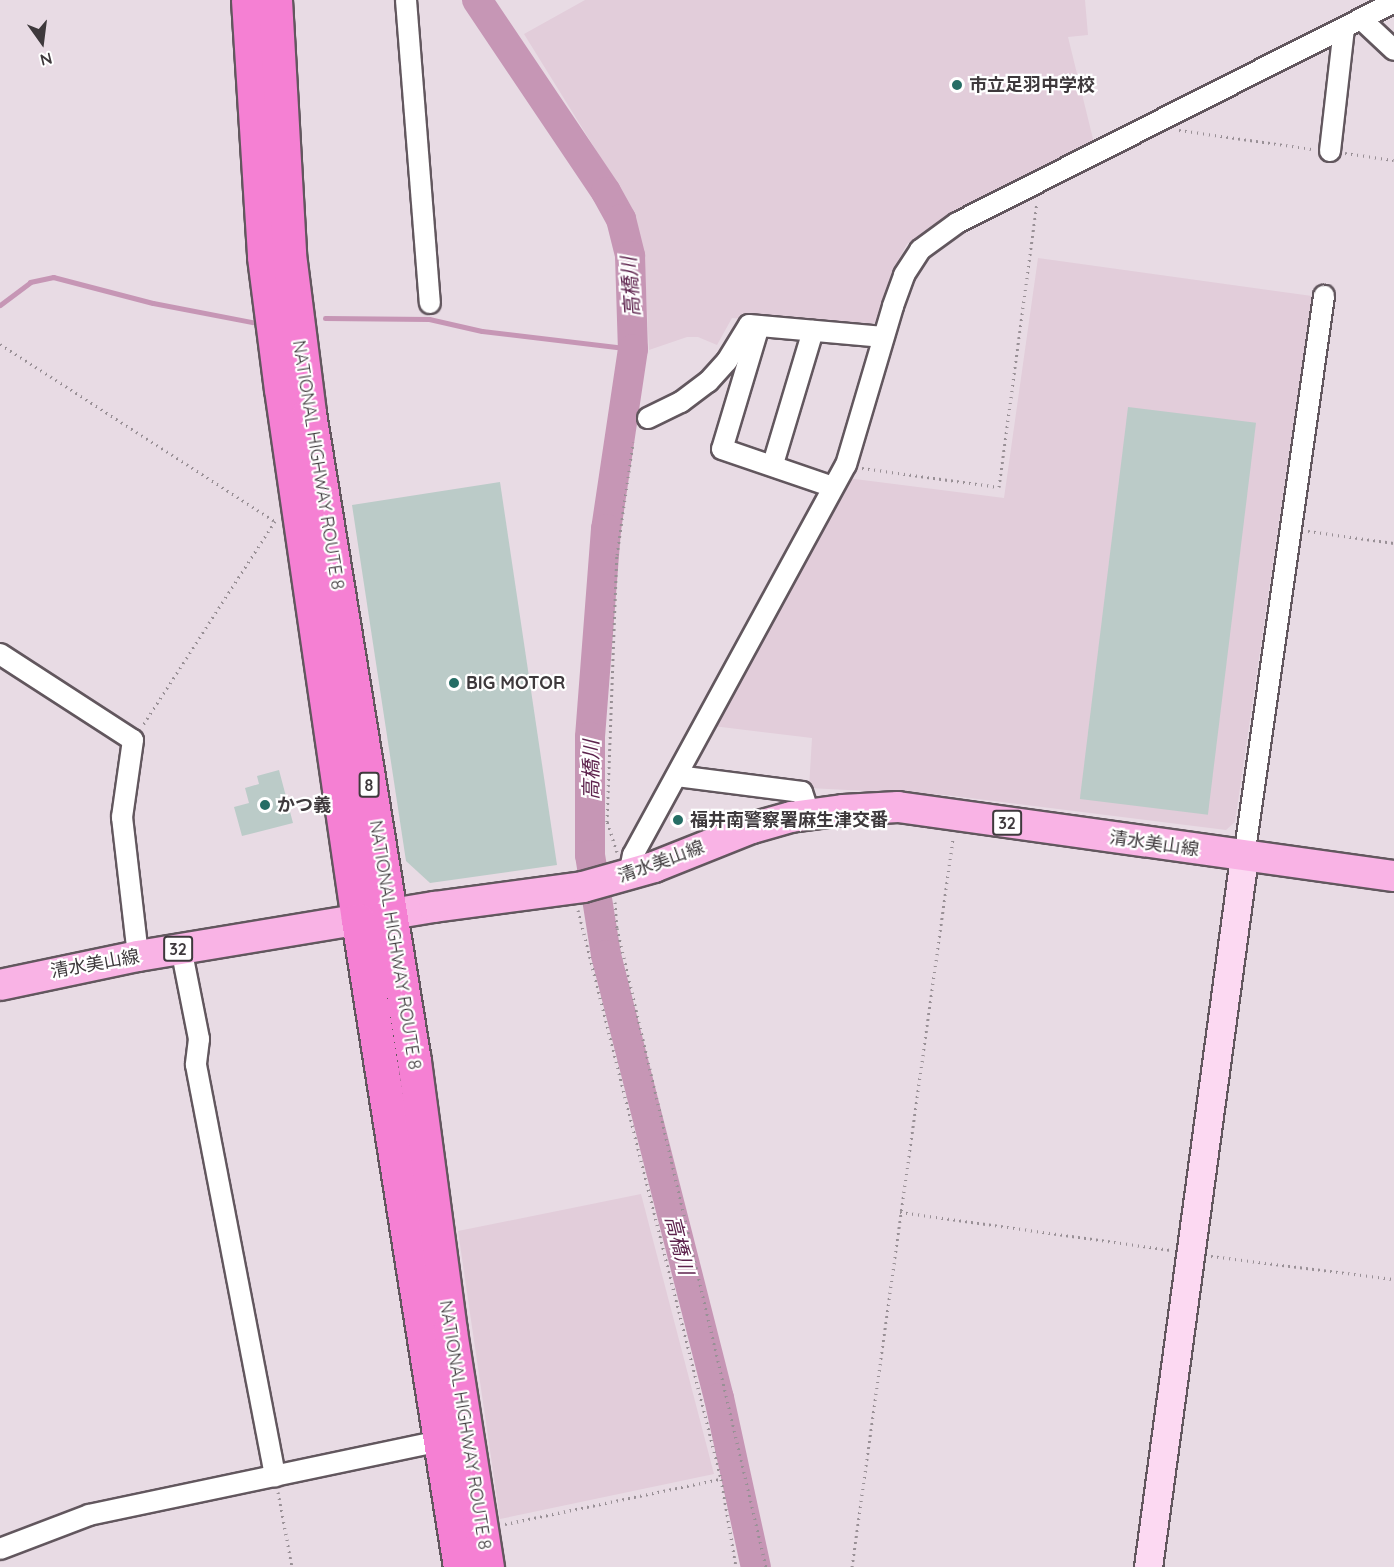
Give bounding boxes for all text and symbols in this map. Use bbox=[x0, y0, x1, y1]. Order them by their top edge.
north arrow bbox=[12, 12, 72, 72]
text: N bbox=[38, 48, 54, 71]
place label: 市立足羽中学校 bbox=[969, 74, 1095, 96]
marker: 市立足羽中学校 bbox=[950, 78, 964, 92]
water label: 高橋川 bbox=[616, 256, 644, 318]
street label: NATIONAL HIGHWAY ROUTE 8 bbox=[288, 339, 348, 591]
place label: BIG MOTOR bbox=[466, 672, 565, 694]
marker: BIG MOTOR bbox=[447, 676, 461, 690]
water label: 高橋川 bbox=[578, 740, 602, 800]
road number: 8 bbox=[358, 772, 380, 798]
place label: かつ義 bbox=[277, 794, 331, 816]
marker: かつ義 bbox=[258, 798, 272, 812]
place label: 福井南警察署麻生津交番 bbox=[690, 809, 888, 831]
road number: 32 bbox=[992, 810, 1022, 836]
marker: 福井南警察署麻生津交番 bbox=[671, 813, 685, 827]
street label: NATIONAL HIGHWAY ROUTE 8 bbox=[365, 819, 425, 1071]
street label: 清水美山線 bbox=[1108, 827, 1200, 861]
street label: 清水美山線 bbox=[615, 836, 707, 888]
road number: 32 bbox=[163, 936, 193, 962]
street label: 清水美山線 bbox=[49, 946, 141, 982]
water label: 高橋川 bbox=[661, 1213, 699, 1277]
street label: NATIONAL HIGHWAY ROUTE 8 bbox=[435, 1299, 495, 1551]

